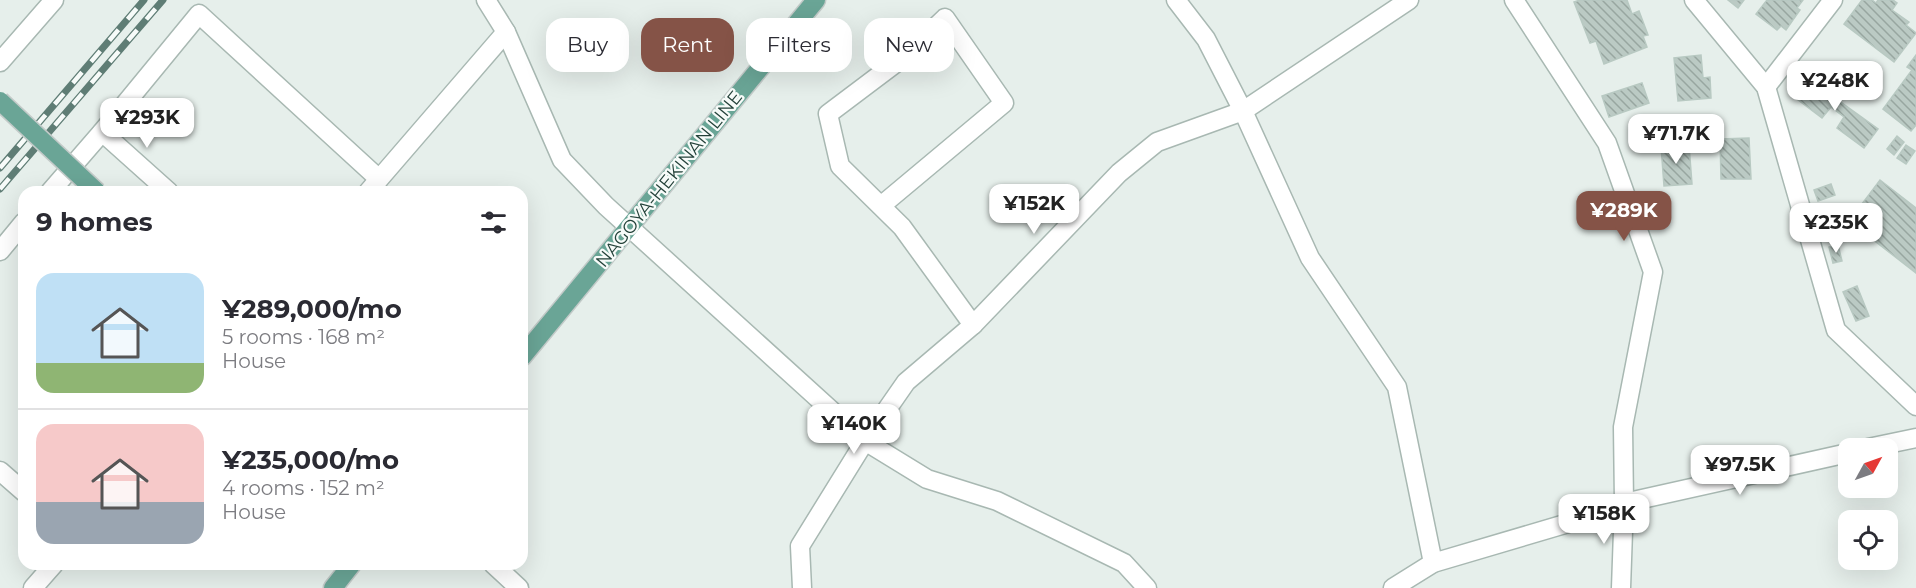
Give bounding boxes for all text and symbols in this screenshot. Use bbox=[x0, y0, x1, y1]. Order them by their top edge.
chip: Buy bbox=[546, 18, 629, 72]
chip: Rent bbox=[641, 18, 734, 72]
chip: Filters bbox=[746, 18, 852, 72]
chip: New bbox=[864, 18, 954, 72]
pin: ¥248K bbox=[1793, 61, 1877, 112]
text: ¥248K bbox=[1801, 68, 1869, 92]
street label: NAGOYA-HEKINAN LINE bbox=[591, 86, 747, 272]
pin: ¥293K bbox=[105, 98, 189, 149]
text: ¥293K bbox=[114, 105, 180, 129]
pin: ¥71.7K bbox=[1627, 114, 1725, 165]
text: ¥71.7K bbox=[1642, 121, 1710, 145]
pin: ¥152K bbox=[992, 184, 1076, 235]
text: ¥152K bbox=[1003, 191, 1065, 215]
pin: ¥289K bbox=[1582, 191, 1666, 242]
text: ¥289K bbox=[1590, 198, 1658, 222]
pin: ¥235K bbox=[1794, 203, 1878, 254]
text: 9 homes bbox=[36, 206, 153, 238]
icon: filters bbox=[477, 206, 510, 239]
text: ¥235K bbox=[1804, 210, 1868, 234]
text: ¥289,000/mo bbox=[222, 293, 402, 325]
icon: home bbox=[84, 297, 156, 369]
text: 5 rooms · 168 m² bbox=[222, 325, 385, 349]
text: House bbox=[222, 349, 286, 373]
pin: ¥140K bbox=[812, 404, 896, 455]
text: ¥140K bbox=[821, 411, 887, 435]
north arrow bbox=[1838, 438, 1898, 498]
map controls bbox=[1838, 438, 1898, 570]
text: ¥235,000/mo bbox=[222, 444, 399, 476]
pin: ¥97.5K bbox=[1691, 445, 1789, 496]
icon: home bbox=[84, 448, 156, 520]
text: ¥97.5K bbox=[1705, 452, 1775, 476]
text: 4 rooms · 152 m² bbox=[222, 476, 385, 500]
pin: ¥158K bbox=[1562, 494, 1646, 545]
text: House bbox=[222, 500, 286, 524]
text: ¥158K bbox=[1572, 501, 1636, 525]
button: locate bbox=[1838, 510, 1898, 570]

